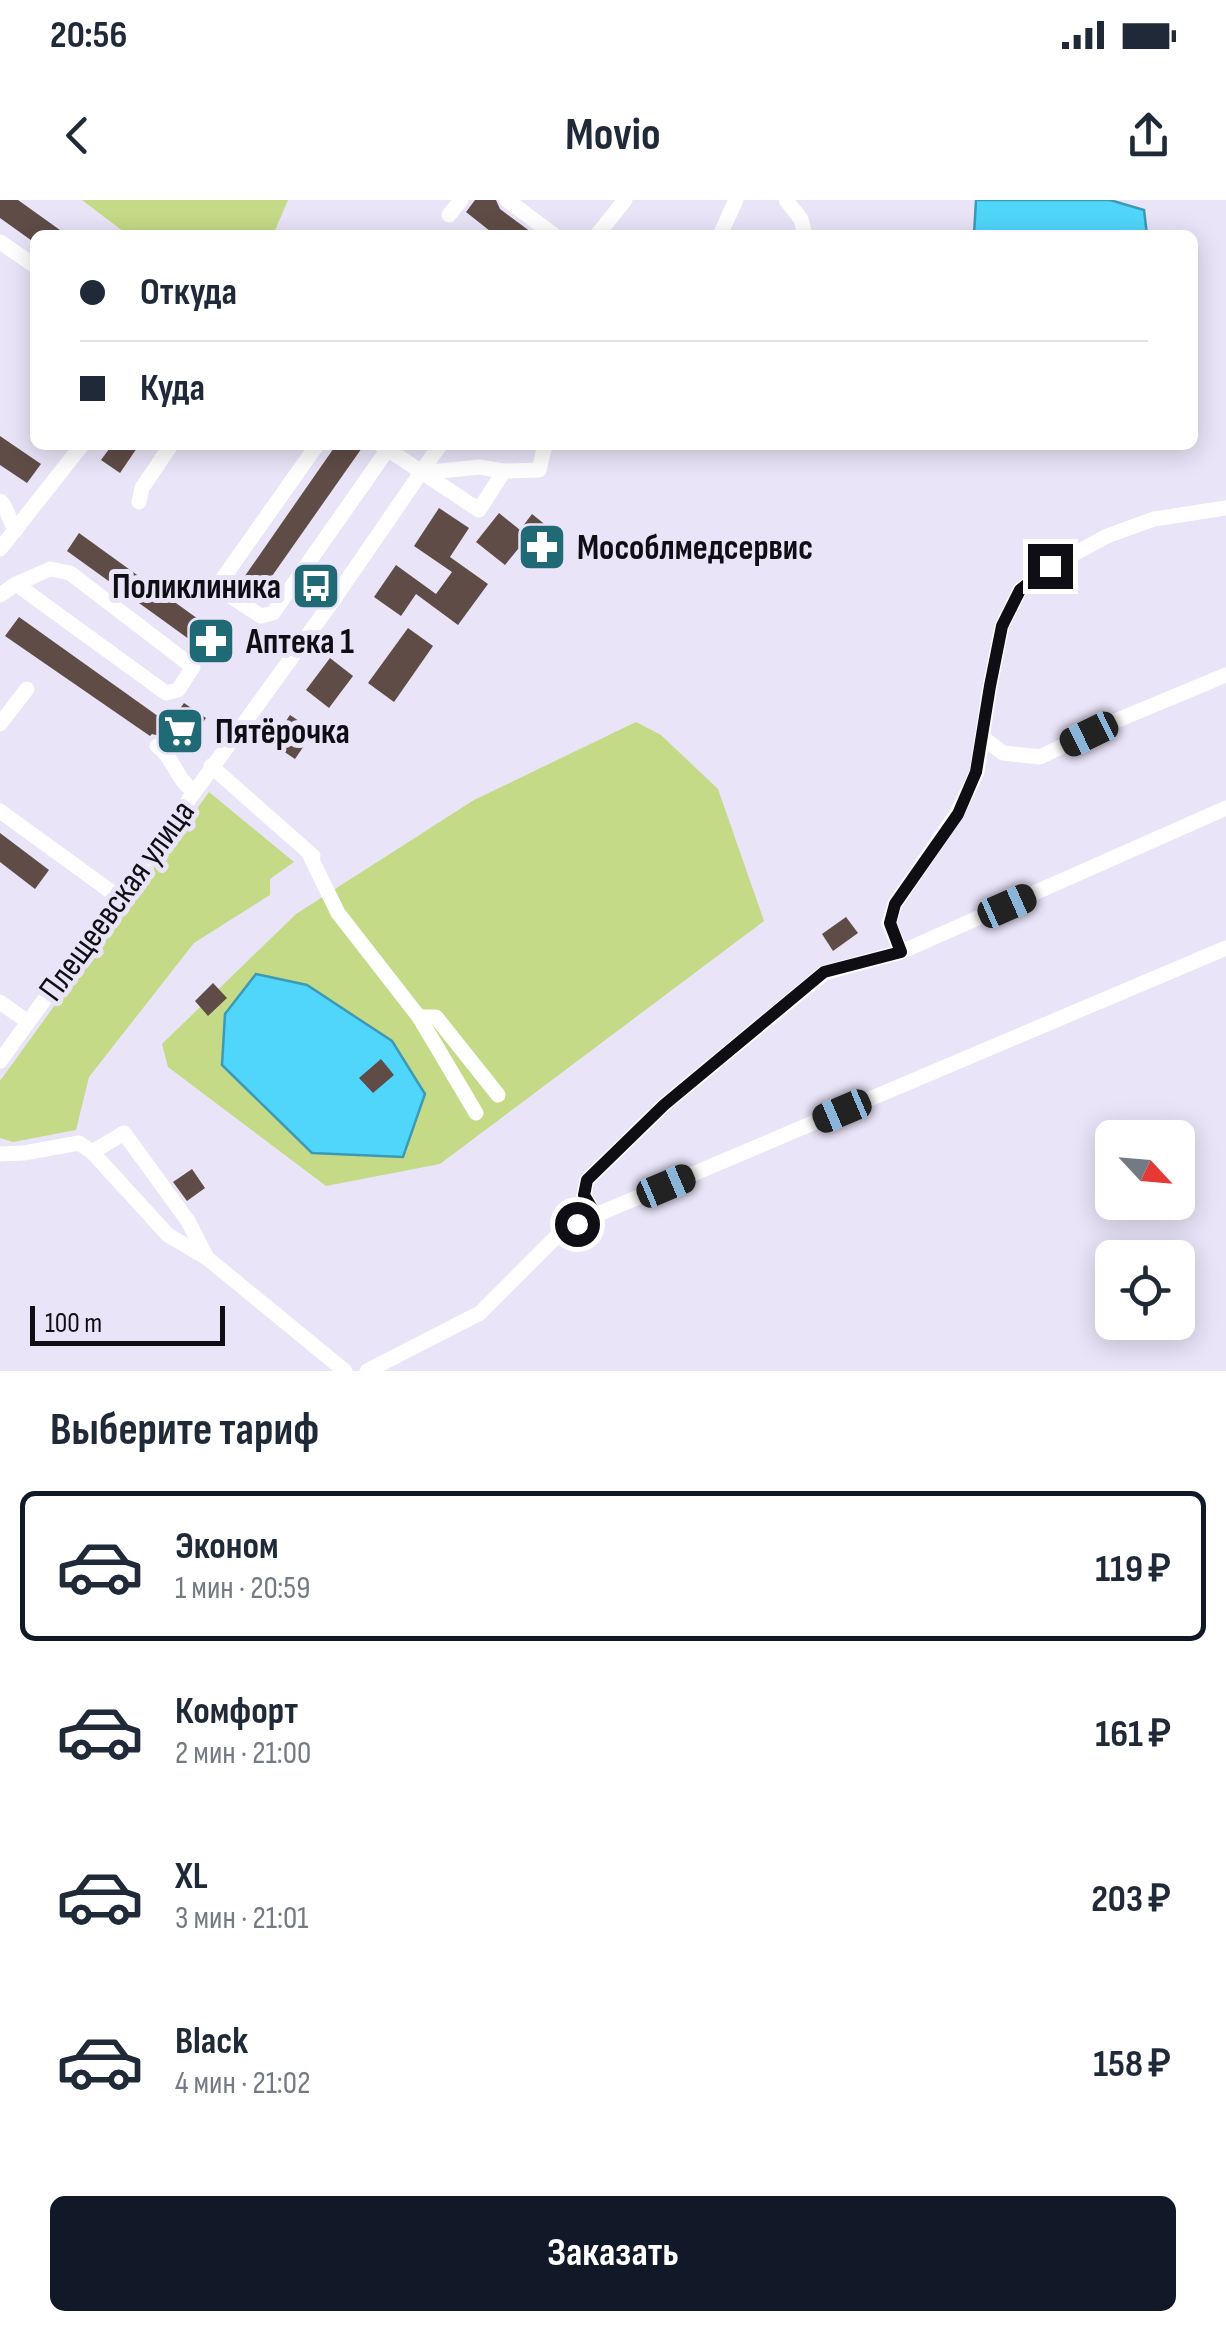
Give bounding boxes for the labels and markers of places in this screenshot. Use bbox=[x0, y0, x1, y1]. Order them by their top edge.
pharmacy icon: Мособлмедсервис bbox=[516, 521, 568, 573]
place label: Мособлмедсервис bbox=[577, 527, 813, 570]
bus stop icon: Поликлиника bbox=[290, 560, 342, 612]
place label: Поликлиника bbox=[112, 566, 281, 609]
pharmacy icon: Аптека 1 bbox=[185, 615, 237, 667]
place label: Аптека 1 bbox=[245, 621, 354, 664]
supermarket icon: Пятёрочка bbox=[154, 705, 206, 757]
place label: Пятёрочка bbox=[215, 711, 350, 754]

